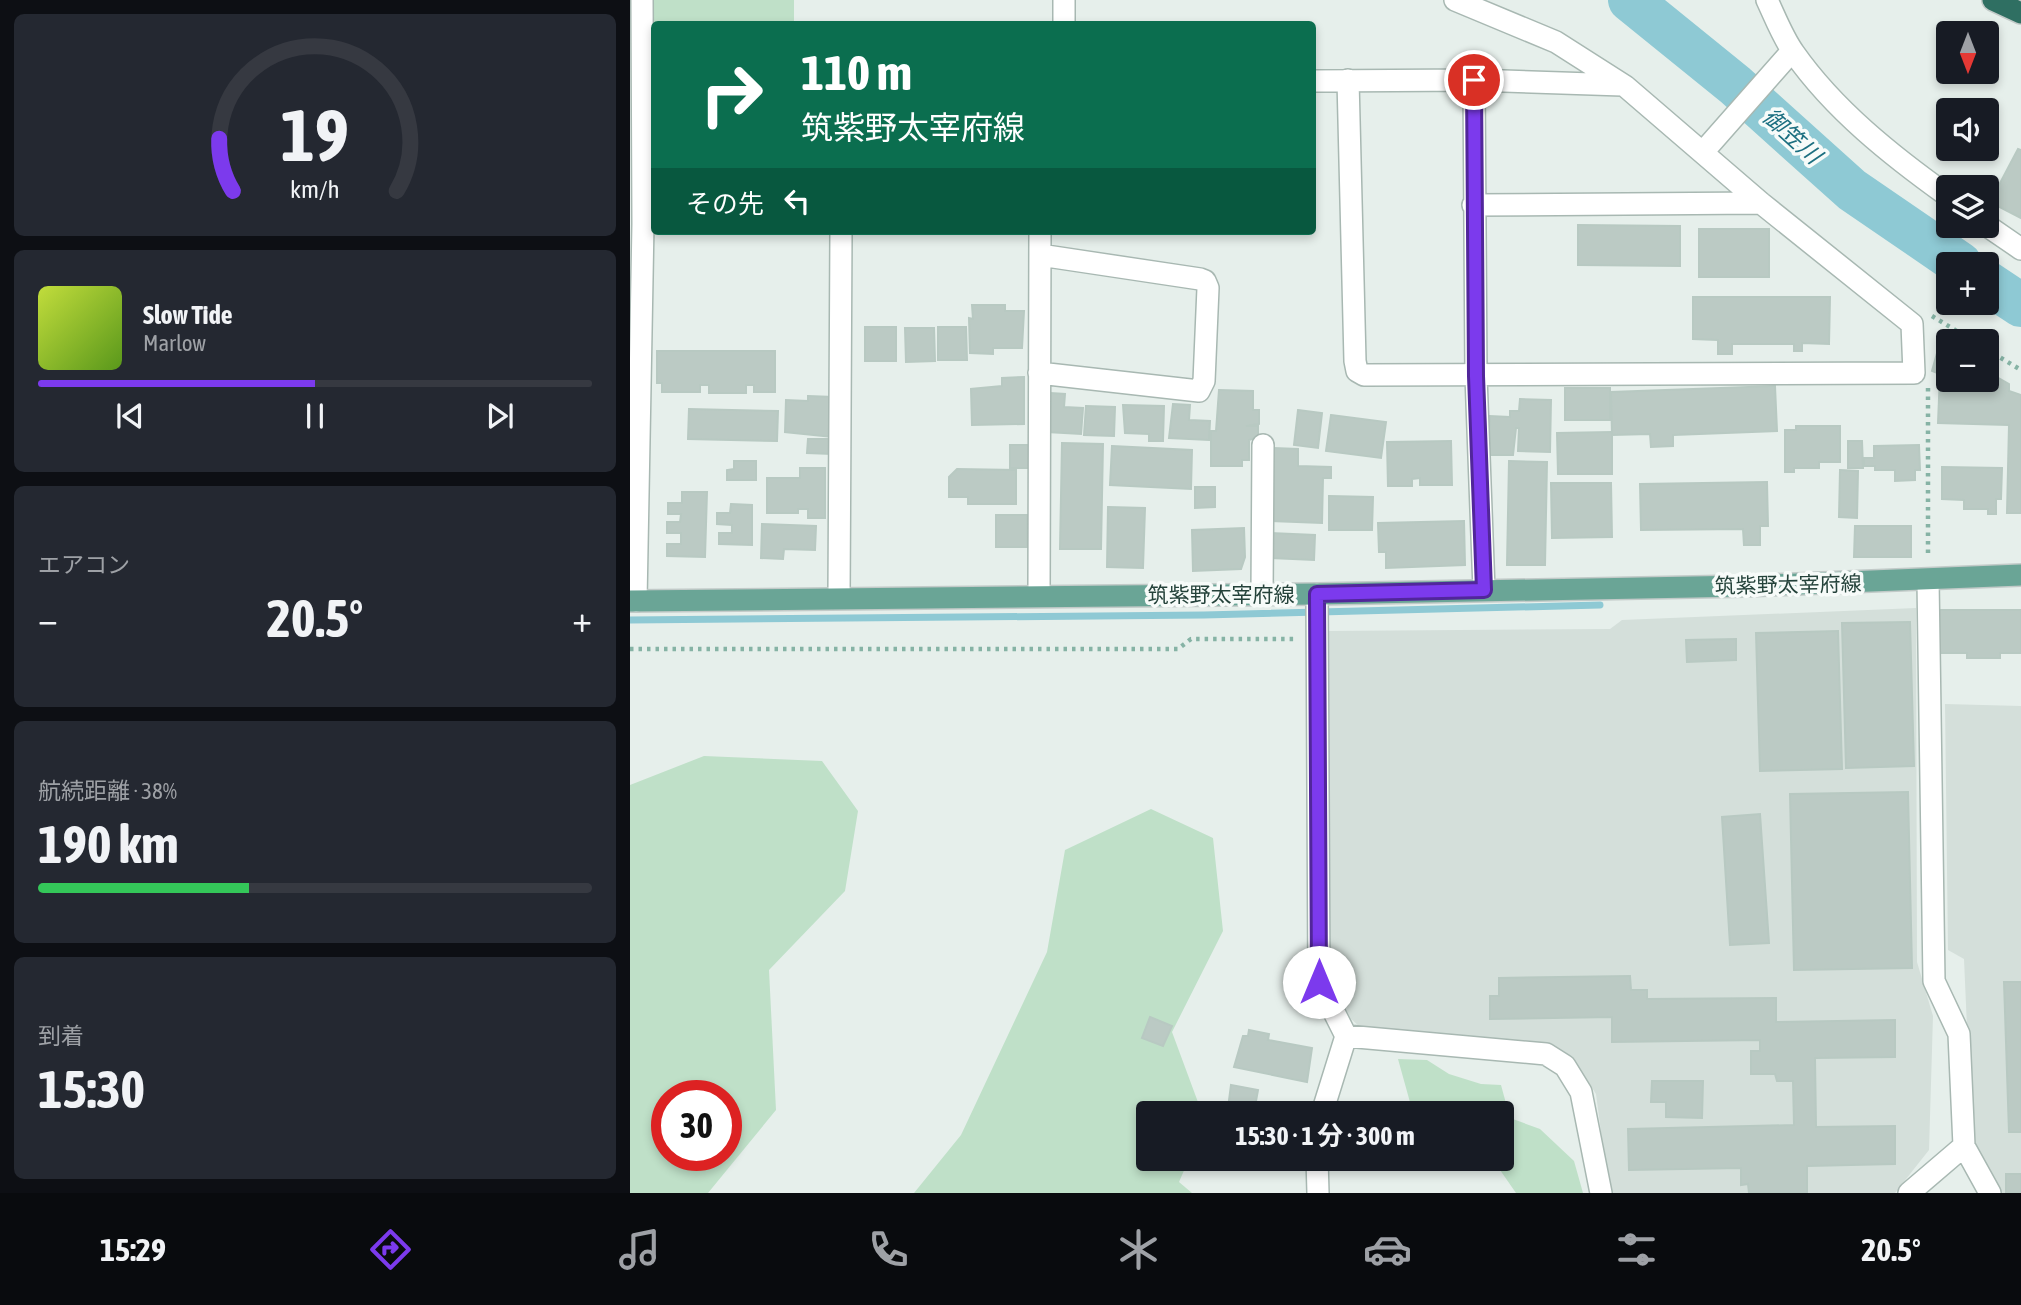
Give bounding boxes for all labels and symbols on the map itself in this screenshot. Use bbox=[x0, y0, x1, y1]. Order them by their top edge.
north arrow bbox=[1936, 21, 1998, 84]
pin bbox=[1444, 50, 1504, 110]
water label: 御笠川 bbox=[1758, 103, 1829, 171]
street label: 筑紫野太宰府線 bbox=[1714, 571, 1862, 597]
street label: 筑紫野太宰府線 bbox=[1148, 582, 1295, 606]
position arrow bbox=[1282, 945, 1356, 1019]
speed limit sign: 30 bbox=[651, 1080, 742, 1171]

